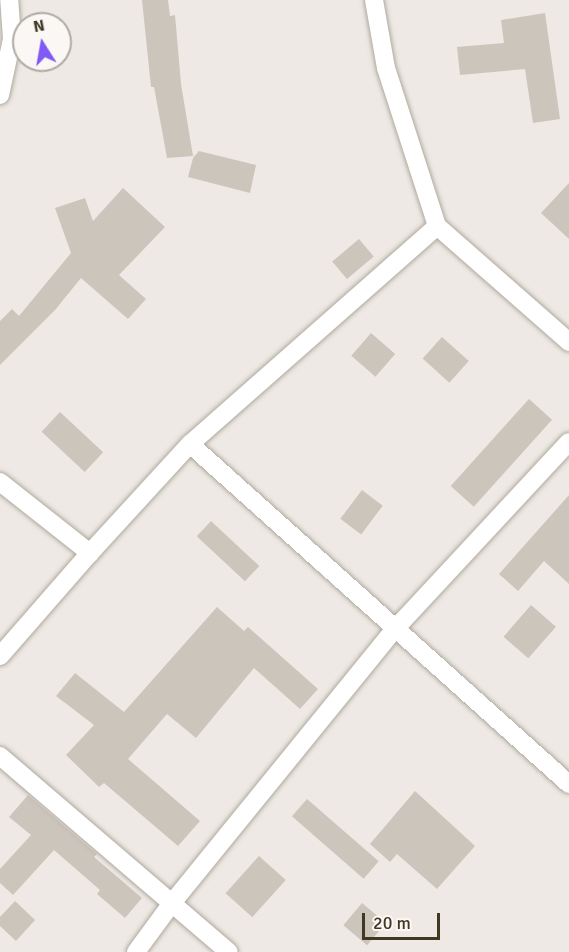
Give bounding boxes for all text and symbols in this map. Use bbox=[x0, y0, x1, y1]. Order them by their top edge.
north arrow bbox=[12, 12, 72, 72]
text: N bbox=[32, 15, 46, 37]
scale bar bbox=[365, 901, 443, 939]
text: 20 m bbox=[373, 912, 411, 934]

